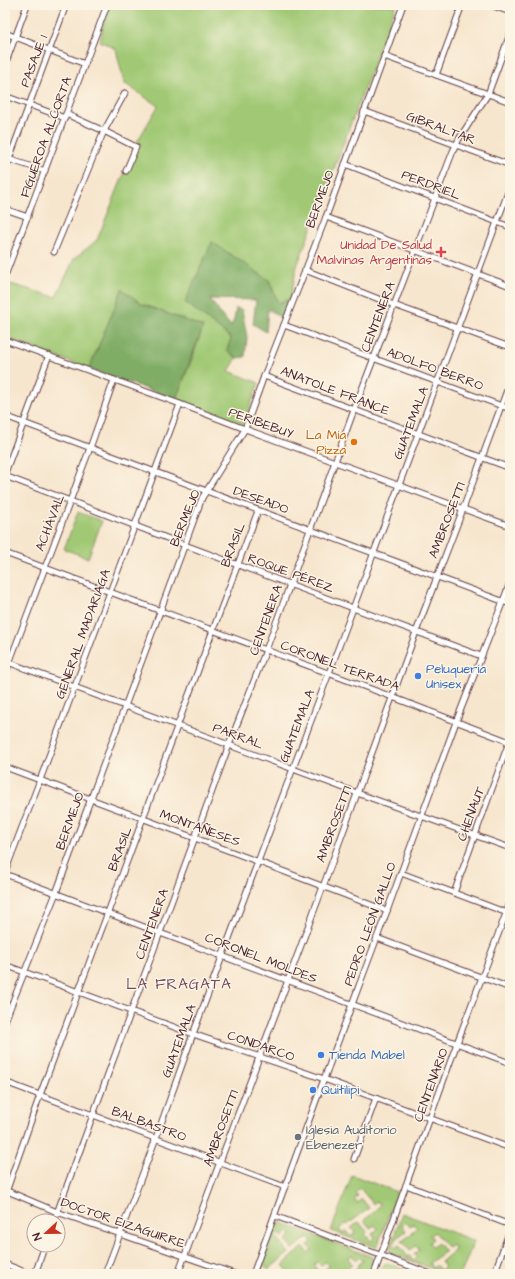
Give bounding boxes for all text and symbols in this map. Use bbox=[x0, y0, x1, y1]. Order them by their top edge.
street label: PASAJE 1 bbox=[16, 32, 52, 90]
street label: FIGUEROA ALCORTA bbox=[16, 73, 76, 200]
street label: GIBRALTAR bbox=[404, 107, 478, 149]
street label: PERDRIEL bbox=[399, 166, 463, 204]
street label: BERMEJO bbox=[301, 167, 339, 230]
place label: Unidad De Salud Malvinas Argentinas bbox=[316, 236, 432, 270]
marker: Unidad De Salud Malvinas Argentinas bbox=[435, 246, 447, 258]
street label: CENTENERA bbox=[356, 278, 400, 355]
street label: ADOLFO BERRO bbox=[384, 343, 486, 395]
street label: ANATOLE FRANCE bbox=[278, 362, 392, 420]
street label: GUATEMALA bbox=[389, 383, 433, 462]
street label: PERIBEBUY bbox=[226, 403, 296, 443]
place label: La Mía Pizza bbox=[306, 426, 346, 459]
marker: La Mía Pizza bbox=[349, 437, 359, 447]
street label: AMBROSETTI bbox=[424, 479, 470, 561]
street label: DESEADO bbox=[231, 482, 291, 518]
street label: BERMEJO bbox=[165, 486, 205, 549]
street label: ACHÁVAL bbox=[31, 492, 69, 554]
street label: BRASIL bbox=[216, 520, 250, 570]
street label: ROQUE PÉREZ bbox=[245, 549, 337, 597]
street label: GENERAL MADARIAGA bbox=[51, 566, 115, 701]
street label: CENTENERA bbox=[245, 581, 287, 658]
street label: CORONEL TERRADA bbox=[278, 636, 403, 696]
place label: Peluquería Unisex bbox=[426, 660, 486, 693]
marker: Peluquería Unisex bbox=[413, 671, 423, 681]
street label: GUATEMALA bbox=[275, 686, 319, 765]
street label: PARRAL bbox=[210, 719, 266, 753]
street label: AMBROSETTI bbox=[312, 783, 356, 865]
street label: CHENAUT bbox=[453, 783, 489, 844]
street label: BERMEJO bbox=[51, 789, 89, 852]
street label: MONTAÑESES bbox=[157, 805, 243, 851]
street label: BRASIL bbox=[104, 824, 136, 874]
street label: PEDRO LEÓN GALLO bbox=[339, 859, 401, 988]
street label: CENTENERA bbox=[131, 885, 173, 962]
street label: CORONEL MOLDES bbox=[202, 928, 320, 988]
district label: LA FRAGATA bbox=[126, 974, 232, 995]
street label: GUATEMALA bbox=[157, 1001, 201, 1080]
street label: CONDARCO bbox=[225, 1026, 297, 1066]
street label: CENTENARIO bbox=[409, 1045, 453, 1124]
place label: Tienda Mabel bbox=[329, 1046, 405, 1064]
marker: Tienda Mabel bbox=[316, 1050, 326, 1060]
place label: Quitilipi bbox=[321, 1081, 359, 1099]
marker: Quitilipi bbox=[308, 1085, 318, 1095]
street label: AMBROSETTI bbox=[199, 1087, 243, 1169]
street label: BALBASTRO bbox=[109, 1102, 189, 1146]
place label: Iglesia Auditorio Ebenezer bbox=[306, 1121, 397, 1154]
marker: Iglesia Auditorio Ebenezer bbox=[293, 1132, 303, 1142]
street label: DOCTOR EIZAGUIRRE bbox=[58, 1193, 188, 1253]
north arrow bbox=[26, 1213, 66, 1253]
text: N bbox=[29, 1230, 45, 1243]

